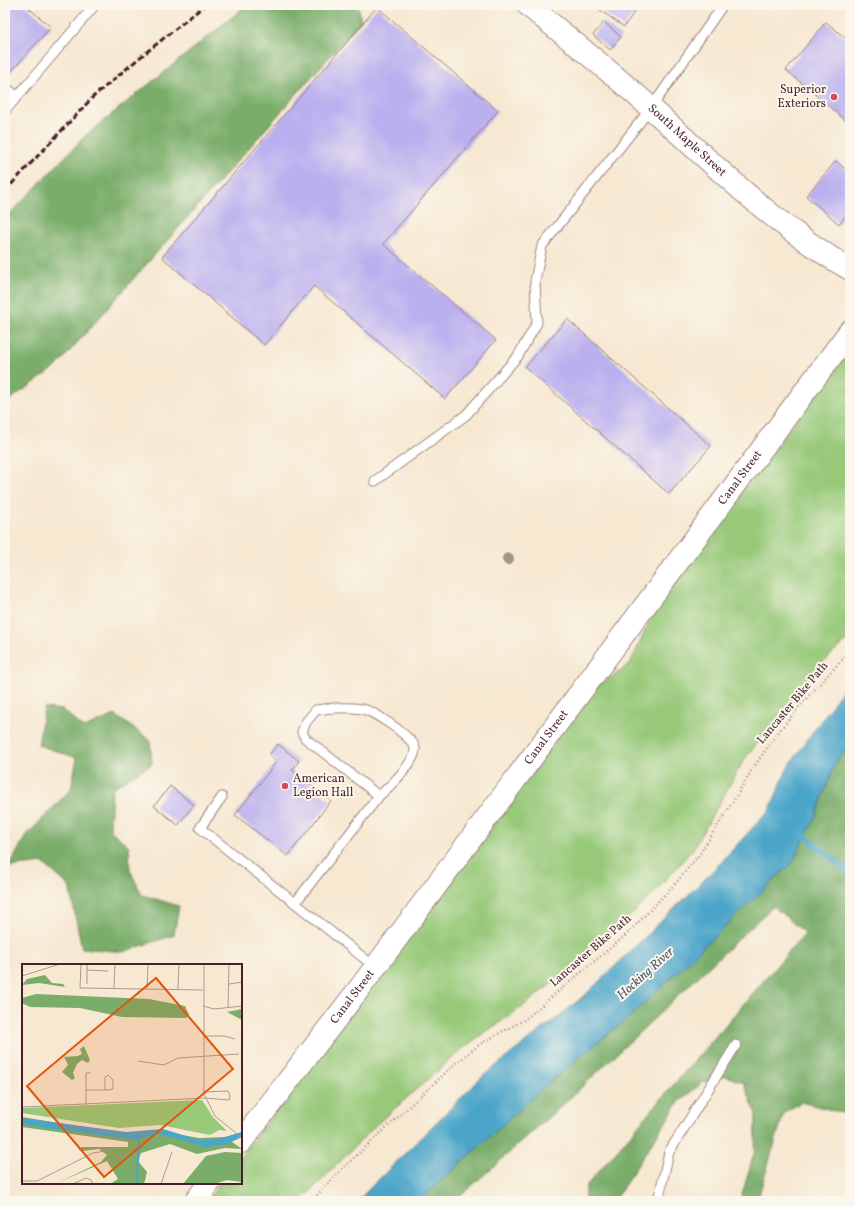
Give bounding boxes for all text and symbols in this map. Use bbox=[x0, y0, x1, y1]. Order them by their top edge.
place label: Superior Exteriors bbox=[778, 82, 826, 112]
marker: Superior Exteriors bbox=[829, 92, 839, 102]
street label: South Maple Street bbox=[644, 101, 730, 180]
street label: Canal Street bbox=[715, 447, 766, 508]
street label: Lancaster Bike Path bbox=[754, 658, 832, 748]
street label: Canal Street bbox=[521, 707, 572, 768]
place label: American Legion Hall bbox=[293, 771, 354, 801]
marker: American Legion Hall bbox=[280, 781, 290, 791]
street label: Lancaster Bike Path bbox=[547, 911, 635, 991]
water label: Hocking River bbox=[614, 943, 679, 1004]
inset map bbox=[22, 964, 242, 1184]
street label: Canal Street bbox=[327, 967, 379, 1027]

